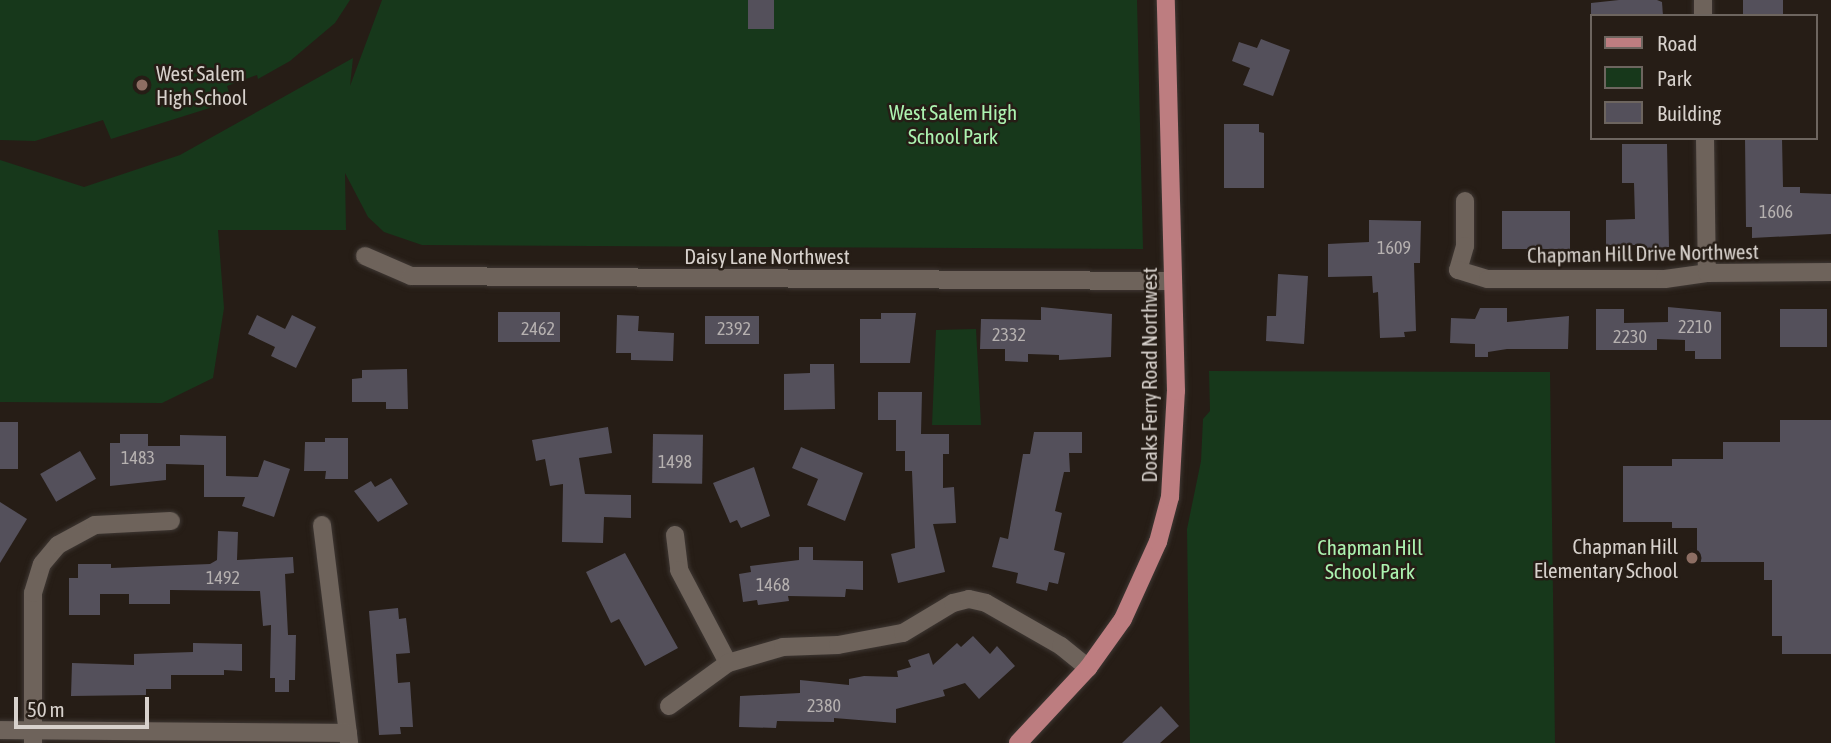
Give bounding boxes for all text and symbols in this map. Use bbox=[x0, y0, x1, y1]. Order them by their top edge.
legend bbox=[1590, 14, 1817, 140]
text: Road bbox=[1657, 31, 1697, 55]
place label: West Salem High School bbox=[156, 60, 247, 110]
text: Park bbox=[1657, 66, 1692, 90]
marker: West Salem High School bbox=[134, 77, 150, 93]
park label: West Salem High School Park bbox=[889, 99, 1017, 149]
text: Building bbox=[1657, 101, 1721, 125]
house number: 1606 bbox=[1759, 201, 1793, 223]
house number: 1609 bbox=[1377, 237, 1411, 259]
street label: Chapman Hill Drive Northwest bbox=[1527, 238, 1759, 268]
street label: Daisy Lane Northwest bbox=[684, 243, 850, 269]
street label: Doaks Ferry Road Northwest bbox=[1136, 267, 1162, 483]
house number: 2210 bbox=[1678, 316, 1712, 338]
house number: 2462 bbox=[521, 318, 555, 340]
house number: 2392 bbox=[717, 318, 751, 340]
house number: 2332 bbox=[992, 324, 1026, 346]
house number: 2230 bbox=[1613, 326, 1647, 348]
house number: 1483 bbox=[121, 447, 155, 469]
house number: 1498 bbox=[658, 451, 692, 473]
place label: Chapman Hill Elementary School bbox=[1534, 533, 1678, 583]
park label: Chapman Hill School Park bbox=[1317, 534, 1423, 584]
marker: Chapman Hill Elementary School bbox=[1684, 550, 1700, 566]
house number: 1492 bbox=[206, 567, 240, 589]
house number: 1468 bbox=[756, 574, 790, 596]
scale bar bbox=[18, 684, 152, 728]
house number: 2380 bbox=[807, 695, 841, 717]
text: 50 m bbox=[27, 697, 65, 721]

